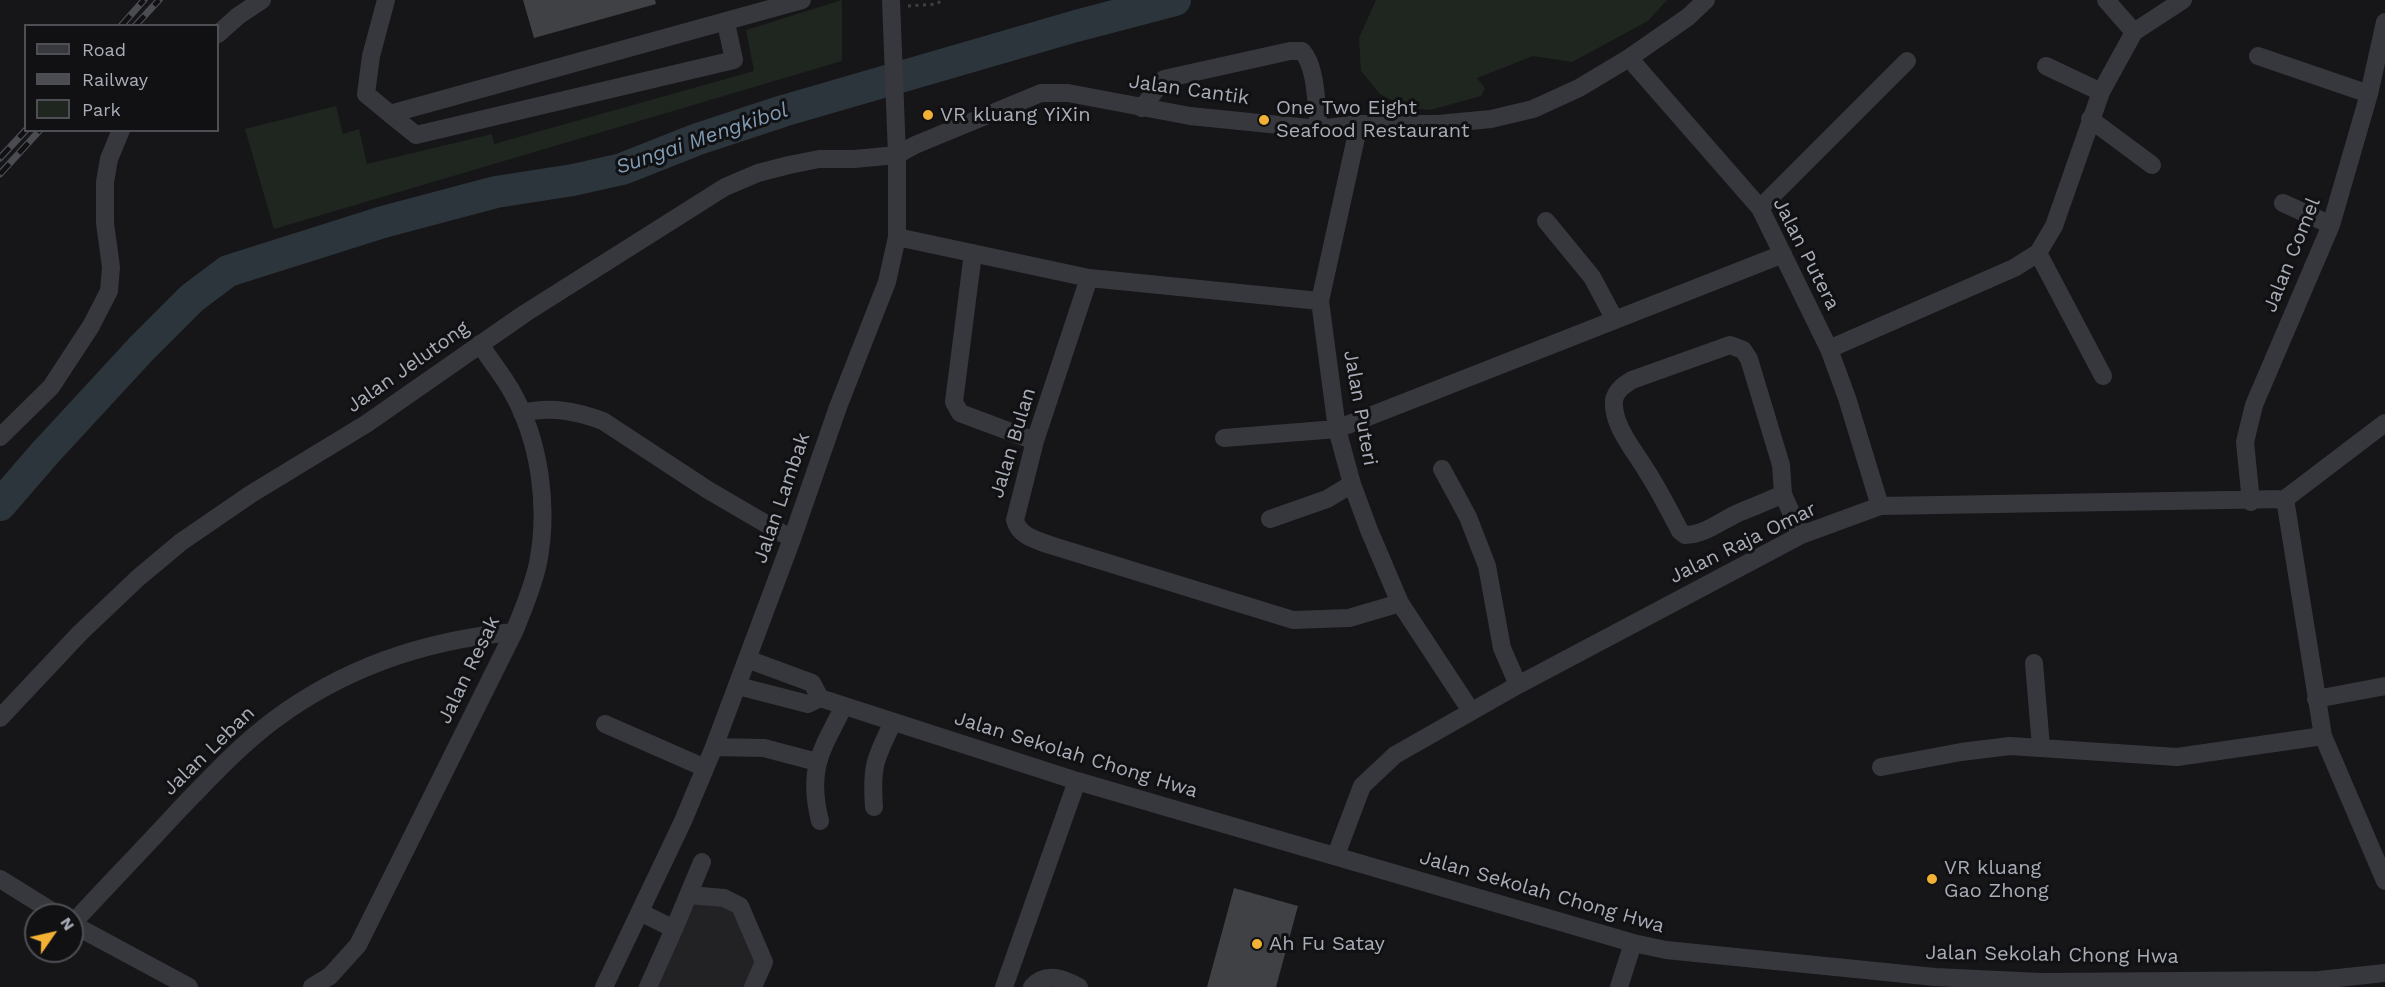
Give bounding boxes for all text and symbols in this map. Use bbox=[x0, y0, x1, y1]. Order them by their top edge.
legend bbox=[24, 24, 219, 132]
text: Road bbox=[82, 39, 126, 60]
text: Railway bbox=[82, 69, 148, 90]
street label: Jalan Cantik bbox=[1127, 70, 1251, 110]
place label: One Two Eight Seafood Restaurant bbox=[1276, 96, 1469, 143]
water label: Sungai Mengkibol bbox=[613, 98, 791, 180]
text: Park bbox=[82, 99, 121, 120]
place label: VR kluang YiXin bbox=[940, 103, 1091, 127]
marker: VR kluang YiXin bbox=[921, 108, 935, 122]
marker: One Two Eight Seafood Restaurant bbox=[1257, 113, 1271, 127]
street label: Jalan Putera bbox=[1767, 194, 1845, 314]
street label: Jalan Comel bbox=[2258, 194, 2326, 316]
street label: Jalan Jelutong bbox=[342, 316, 474, 418]
street label: Jalan Puteri bbox=[1338, 348, 1382, 468]
street label: Jalan Bulan bbox=[985, 385, 1041, 501]
street label: Jalan Lambak bbox=[748, 430, 816, 566]
street label: Jalan Raja Omar bbox=[1666, 497, 1820, 589]
street label: Jalan Resak bbox=[433, 612, 505, 728]
street label: Jalan Leban bbox=[158, 701, 260, 801]
street label: Jalan Sekolah Chong Hwa bbox=[951, 706, 1201, 804]
street label: Jalan Sekolah Chong Hwa bbox=[1417, 846, 1667, 938]
place label: VR kluang Gao Zhong bbox=[1944, 856, 2049, 903]
marker: VR kluang Gao Zhong bbox=[1925, 872, 1939, 886]
north arrow bbox=[24, 903, 84, 963]
text: N bbox=[56, 914, 79, 934]
place label: Ah Fu Satay bbox=[1269, 932, 1385, 956]
marker: Ah Fu Satay bbox=[1250, 937, 1264, 951]
street label: Jalan Sekolah Chong Hwa bbox=[1925, 941, 2179, 969]

